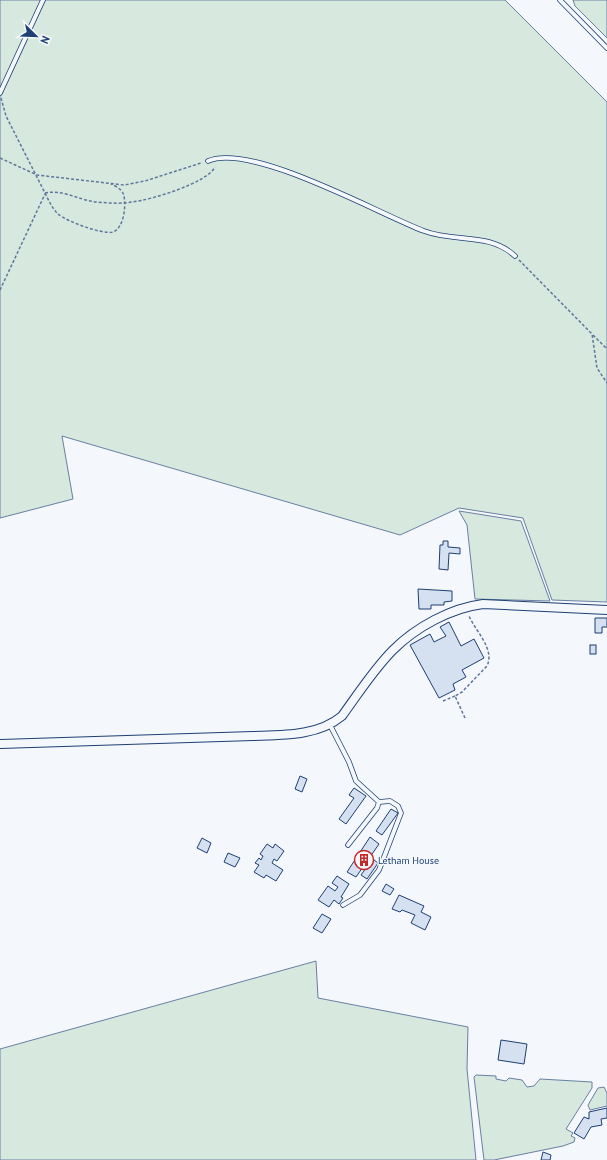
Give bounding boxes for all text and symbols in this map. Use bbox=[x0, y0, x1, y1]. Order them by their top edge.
north arrow bbox=[16, 16, 56, 56]
text: N bbox=[37, 34, 53, 46]
building icon: Letham House bbox=[353, 849, 375, 871]
place label: Letham House bbox=[378, 854, 439, 867]

